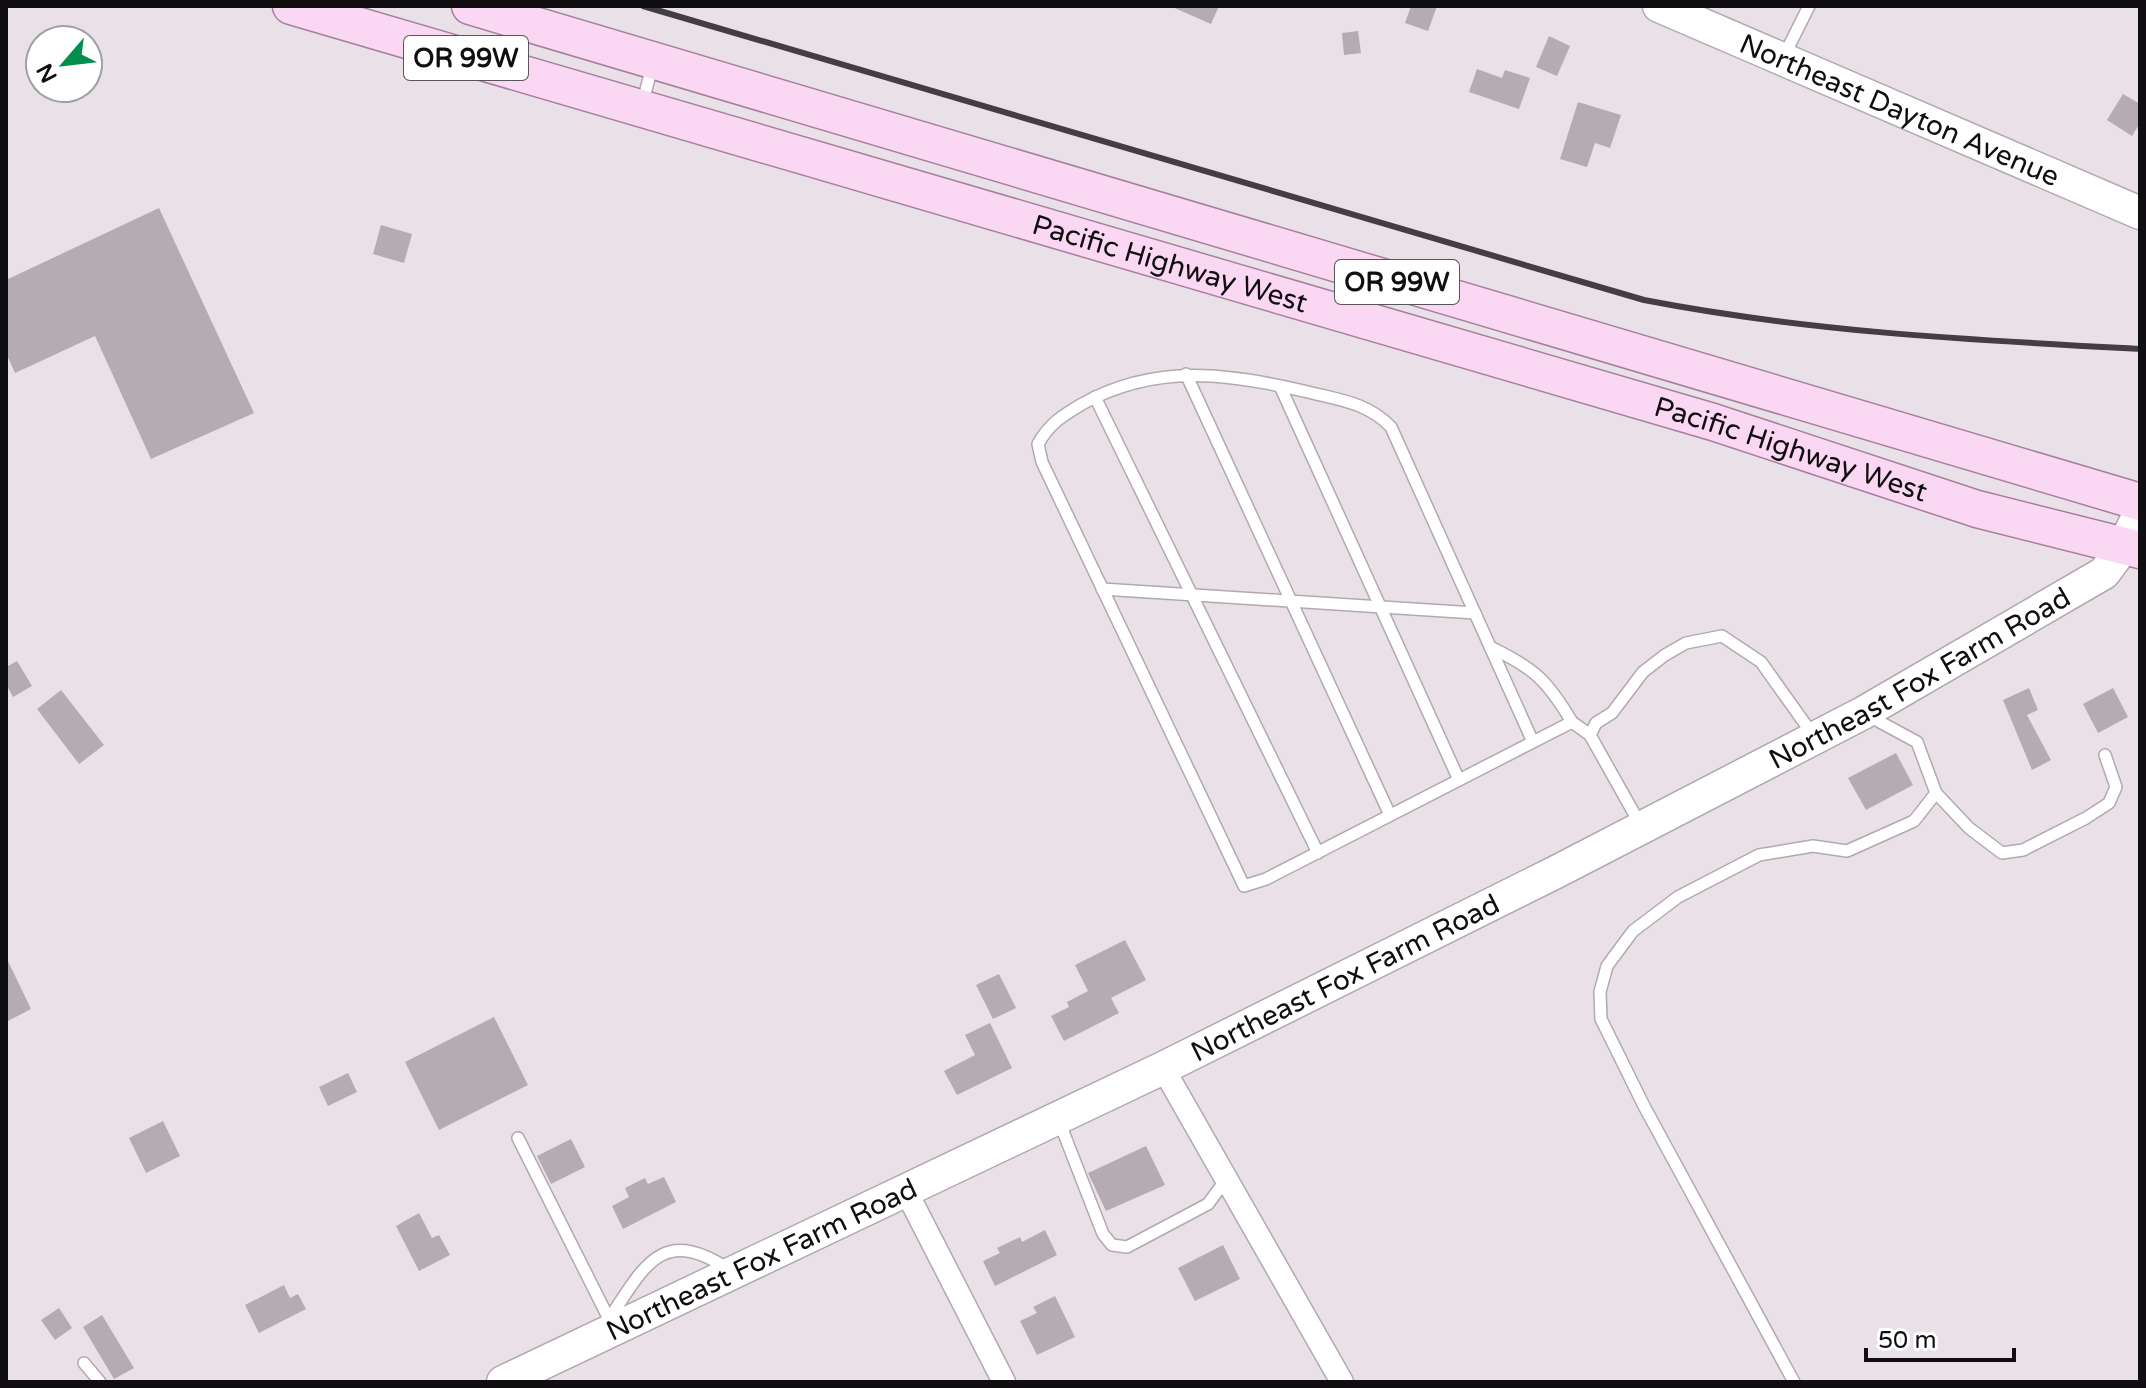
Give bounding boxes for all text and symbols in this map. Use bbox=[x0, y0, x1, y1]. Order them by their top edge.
north arrow bbox=[24, 24, 104, 104]
street label: Northeast Dayton Avenue bbox=[1734, 27, 2064, 194]
road number: OR 99W bbox=[404, 36, 528, 80]
text: N bbox=[32, 59, 63, 87]
street label: Pacific Highway West bbox=[1028, 208, 1312, 321]
road number: OR 99W bbox=[1335, 260, 1459, 304]
street label: Pacific Highway West bbox=[1650, 390, 1932, 510]
street label: Northeast Fox Farm Road bbox=[1763, 580, 2076, 777]
street label: Northeast Fox Farm Road bbox=[1185, 887, 1505, 1069]
street label: Northeast Fox Farm Road bbox=[601, 1172, 923, 1348]
scale bar bbox=[1866, 1312, 2014, 1362]
text: 50 m bbox=[1878, 1326, 1936, 1355]

